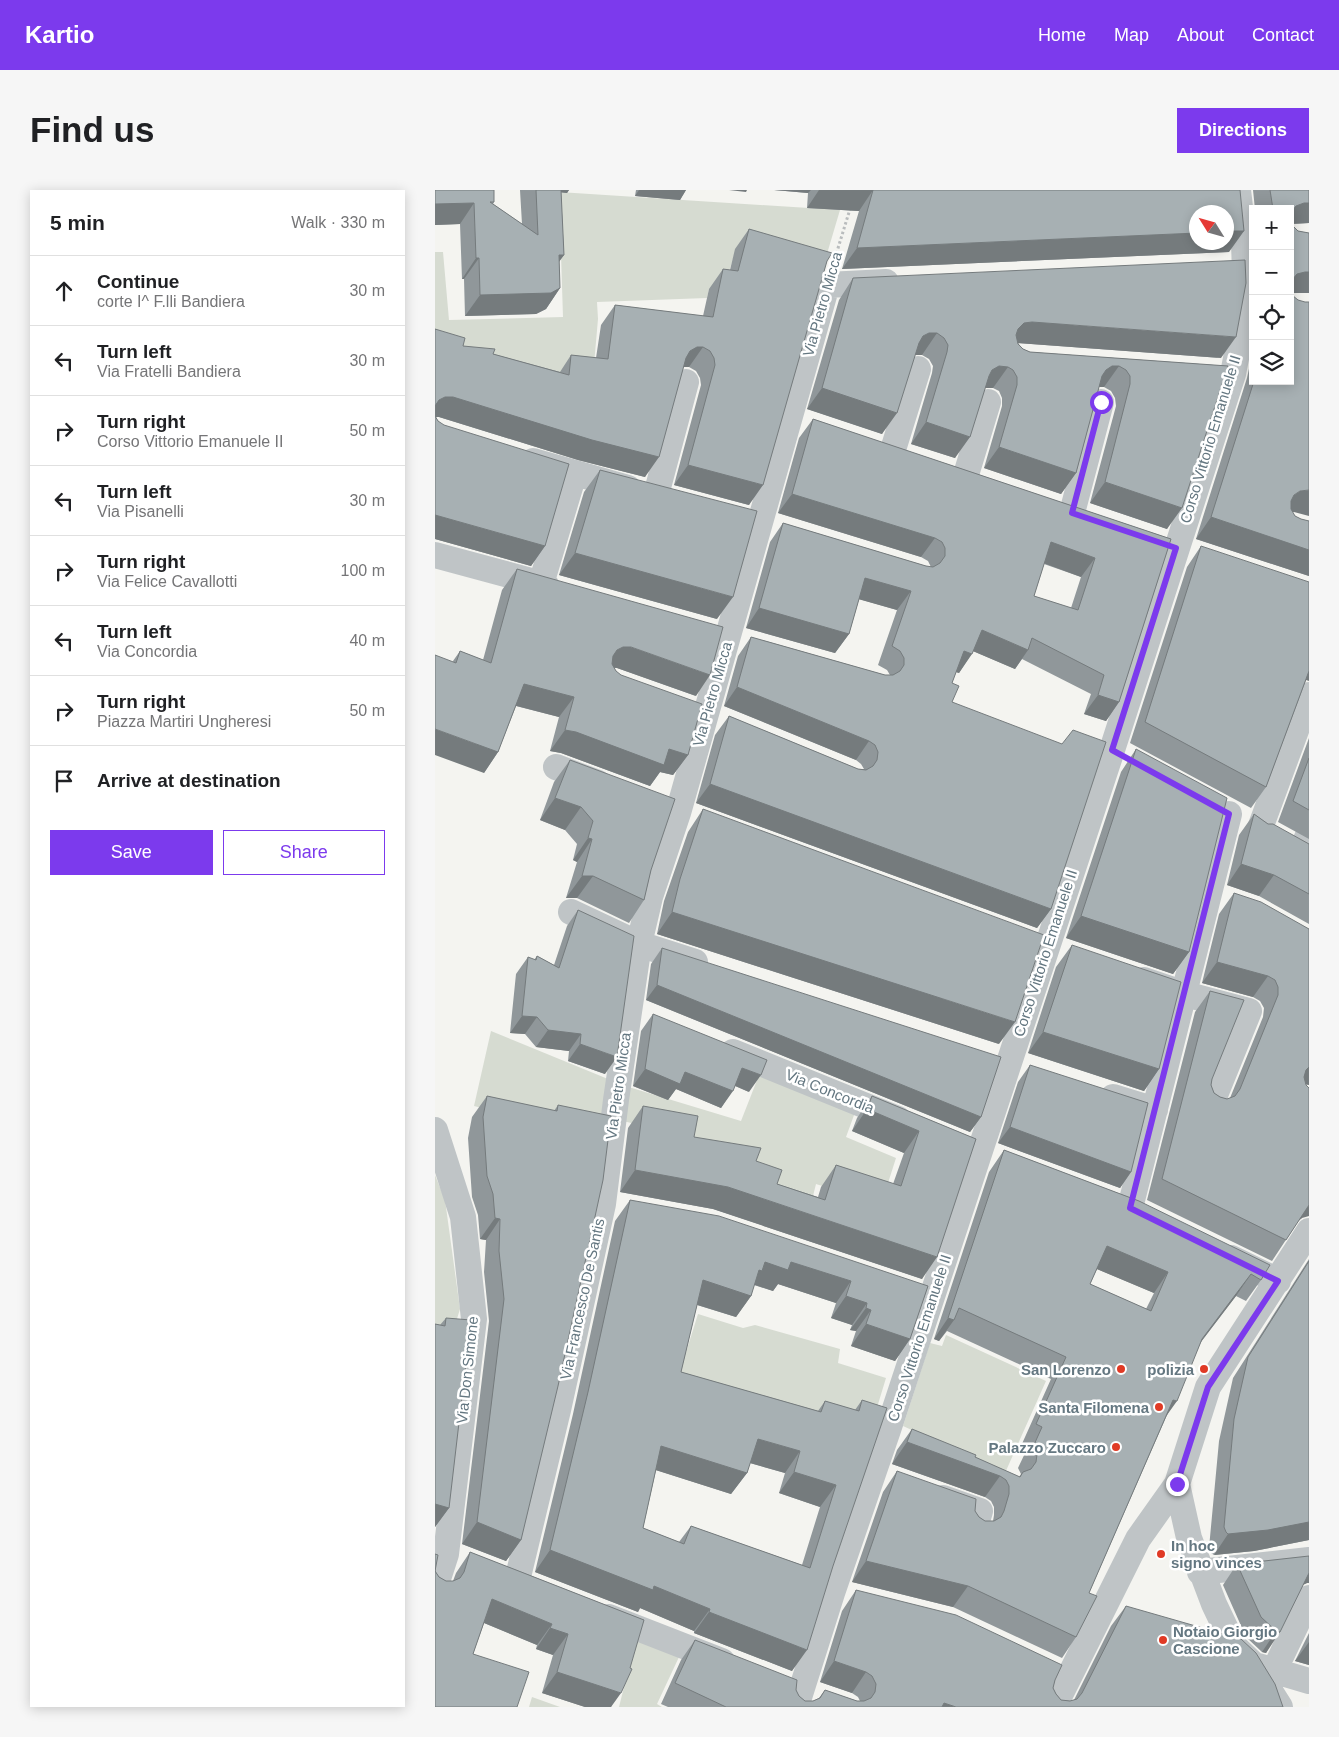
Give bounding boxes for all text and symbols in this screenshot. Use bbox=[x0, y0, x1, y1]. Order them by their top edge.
text: Kartio bbox=[25, 21, 94, 48]
text: Home bbox=[1038, 25, 1086, 45]
text: Map bbox=[1114, 25, 1149, 45]
text: About bbox=[1177, 25, 1224, 45]
text: Contact bbox=[1252, 25, 1314, 45]
button: Directions bbox=[1177, 108, 1309, 153]
text: Find us bbox=[30, 110, 154, 149]
north arrow bbox=[1189, 205, 1234, 250]
map controls bbox=[1249, 205, 1294, 385]
button: + bbox=[1249, 205, 1294, 250]
text: 5 min bbox=[50, 211, 105, 234]
text: Walk · 330 m bbox=[291, 214, 385, 231]
street label: Via Pietro Micca bbox=[799, 249, 845, 358]
button: − bbox=[1249, 250, 1294, 295]
text: Continue bbox=[97, 271, 179, 292]
icon: ahead bbox=[50, 277, 78, 305]
text: 30 m bbox=[349, 282, 385, 299]
text: corte I^ F.lli Bandiera bbox=[97, 293, 245, 310]
button: locate bbox=[1249, 295, 1294, 340]
button: layers bbox=[1249, 340, 1294, 385]
text: Turn left bbox=[97, 341, 172, 362]
icon: left bbox=[50, 347, 78, 375]
text: 30 m bbox=[349, 352, 385, 369]
street label: Corso Vittorio Emanuele II bbox=[1176, 353, 1244, 525]
text: Via Fratelli Bandiera bbox=[97, 363, 241, 380]
route start bbox=[1090, 391, 1113, 414]
text: Turn right bbox=[97, 411, 185, 432]
icon: right bbox=[50, 417, 78, 445]
text: 50 m bbox=[349, 422, 385, 439]
text: Corso Vittorio Emanuele II bbox=[97, 433, 283, 450]
text: Turn left bbox=[97, 481, 172, 502]
icon: left bbox=[50, 487, 78, 515]
text: 30 m bbox=[349, 492, 385, 509]
text: Via Pisanelli bbox=[97, 503, 184, 520]
text: Turn right bbox=[97, 551, 185, 572]
icon: right bbox=[50, 557, 78, 585]
text: 100 m bbox=[341, 562, 385, 579]
text: Via Felice Cavallotti bbox=[97, 573, 237, 590]
text: Turn left bbox=[97, 621, 172, 642]
icon: left bbox=[50, 627, 78, 655]
text: 40 m bbox=[349, 632, 385, 649]
street label: Via Pietro Micca bbox=[689, 639, 735, 748]
text: Via Concordia bbox=[97, 643, 197, 660]
text: Turn right bbox=[97, 691, 185, 712]
icon: right bbox=[50, 697, 78, 725]
text: 50 m bbox=[349, 702, 385, 719]
text: Piazza Martiri Ungheresi bbox=[97, 713, 271, 730]
icon: arrive bbox=[50, 767, 78, 795]
text: Arrive at destination bbox=[97, 770, 281, 791]
button: Save bbox=[50, 830, 213, 875]
button: Share bbox=[223, 830, 385, 875]
street label: Corso Vittorio Emanuele II bbox=[1010, 867, 1080, 1039]
street label: Via Pietro Micca bbox=[602, 1031, 634, 1141]
street label: Via Concordia bbox=[783, 1066, 877, 1117]
street label: Via Francesco De Santis bbox=[557, 1217, 607, 1381]
street label: Corso Vittorio Emanuele II bbox=[884, 1252, 954, 1424]
street label: Via Don Simone bbox=[453, 1315, 481, 1425]
place label: San Lorenzo bbox=[1021, 1361, 1111, 1378]
place label: polizia bbox=[1147, 1361, 1195, 1378]
marker: San Lorenzo bbox=[1115, 1363, 1127, 1375]
marker: polizia bbox=[1198, 1363, 1210, 1375]
place label: Santa Filomena bbox=[1038, 1399, 1150, 1416]
marker: Santa Filomena bbox=[1153, 1401, 1165, 1413]
place label: Palazzo Zuccaro bbox=[988, 1439, 1106, 1456]
marker: Palazzo Zuccaro bbox=[1110, 1441, 1122, 1453]
route end bbox=[1166, 1473, 1189, 1496]
place label: In hoc signo vinces bbox=[1171, 1537, 1262, 1571]
marker: In hoc signo vinces bbox=[1155, 1548, 1167, 1560]
place label: Notaio Giorgio Cascione bbox=[1173, 1623, 1277, 1657]
marker: Notaio Giorgio Cascione bbox=[1157, 1634, 1169, 1646]

